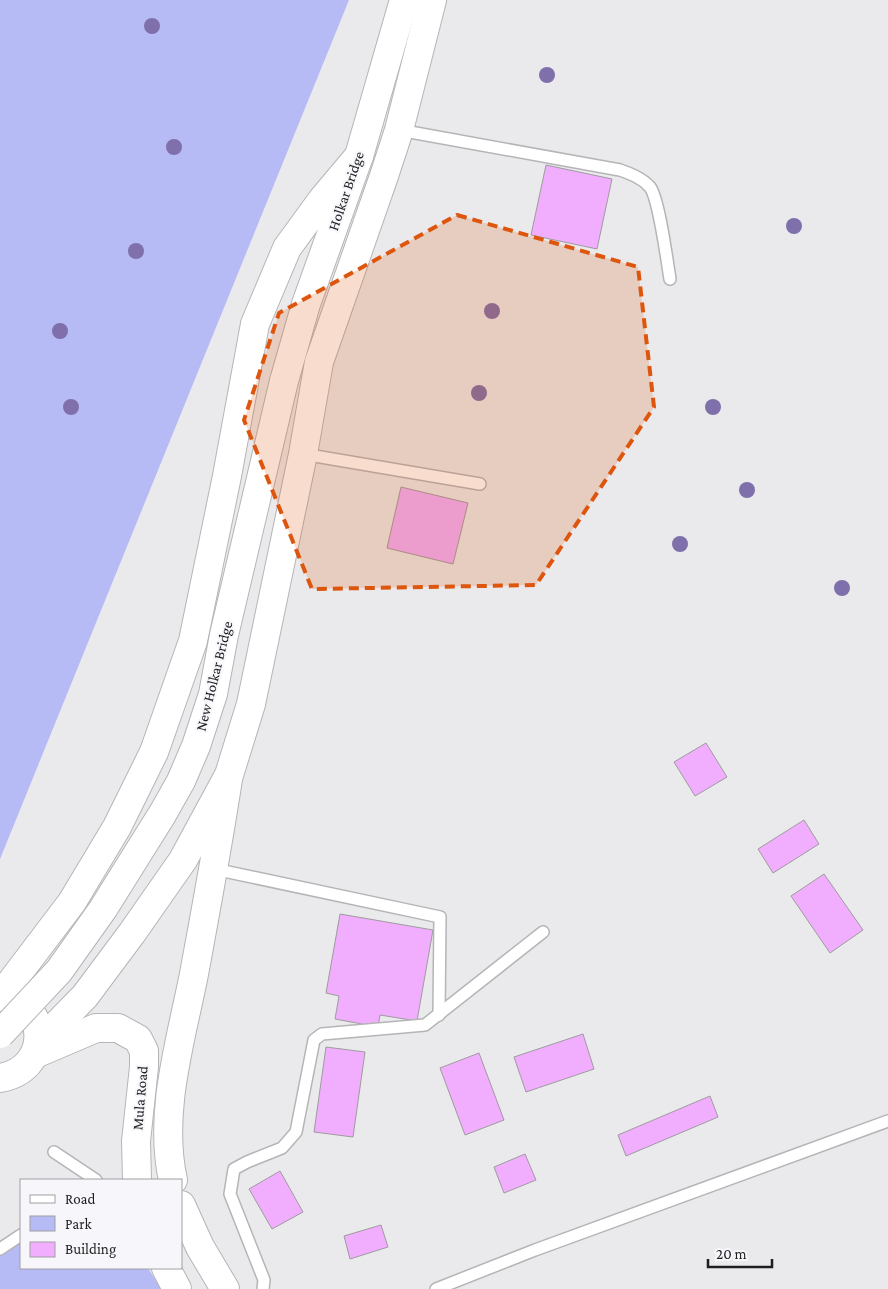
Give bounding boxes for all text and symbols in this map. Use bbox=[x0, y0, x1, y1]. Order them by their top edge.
street label: Holkar Bridge bbox=[325, 149, 368, 233]
street label: New Holkar Bridge bbox=[193, 619, 236, 733]
street label: Mula Road bbox=[129, 1065, 151, 1131]
legend bbox=[20, 1179, 182, 1269]
text: Road bbox=[65, 1191, 96, 1207]
text: Park bbox=[65, 1216, 92, 1232]
scale bar bbox=[708, 1236, 772, 1268]
text: Building bbox=[65, 1241, 116, 1258]
text: 20 m bbox=[716, 1246, 747, 1262]

